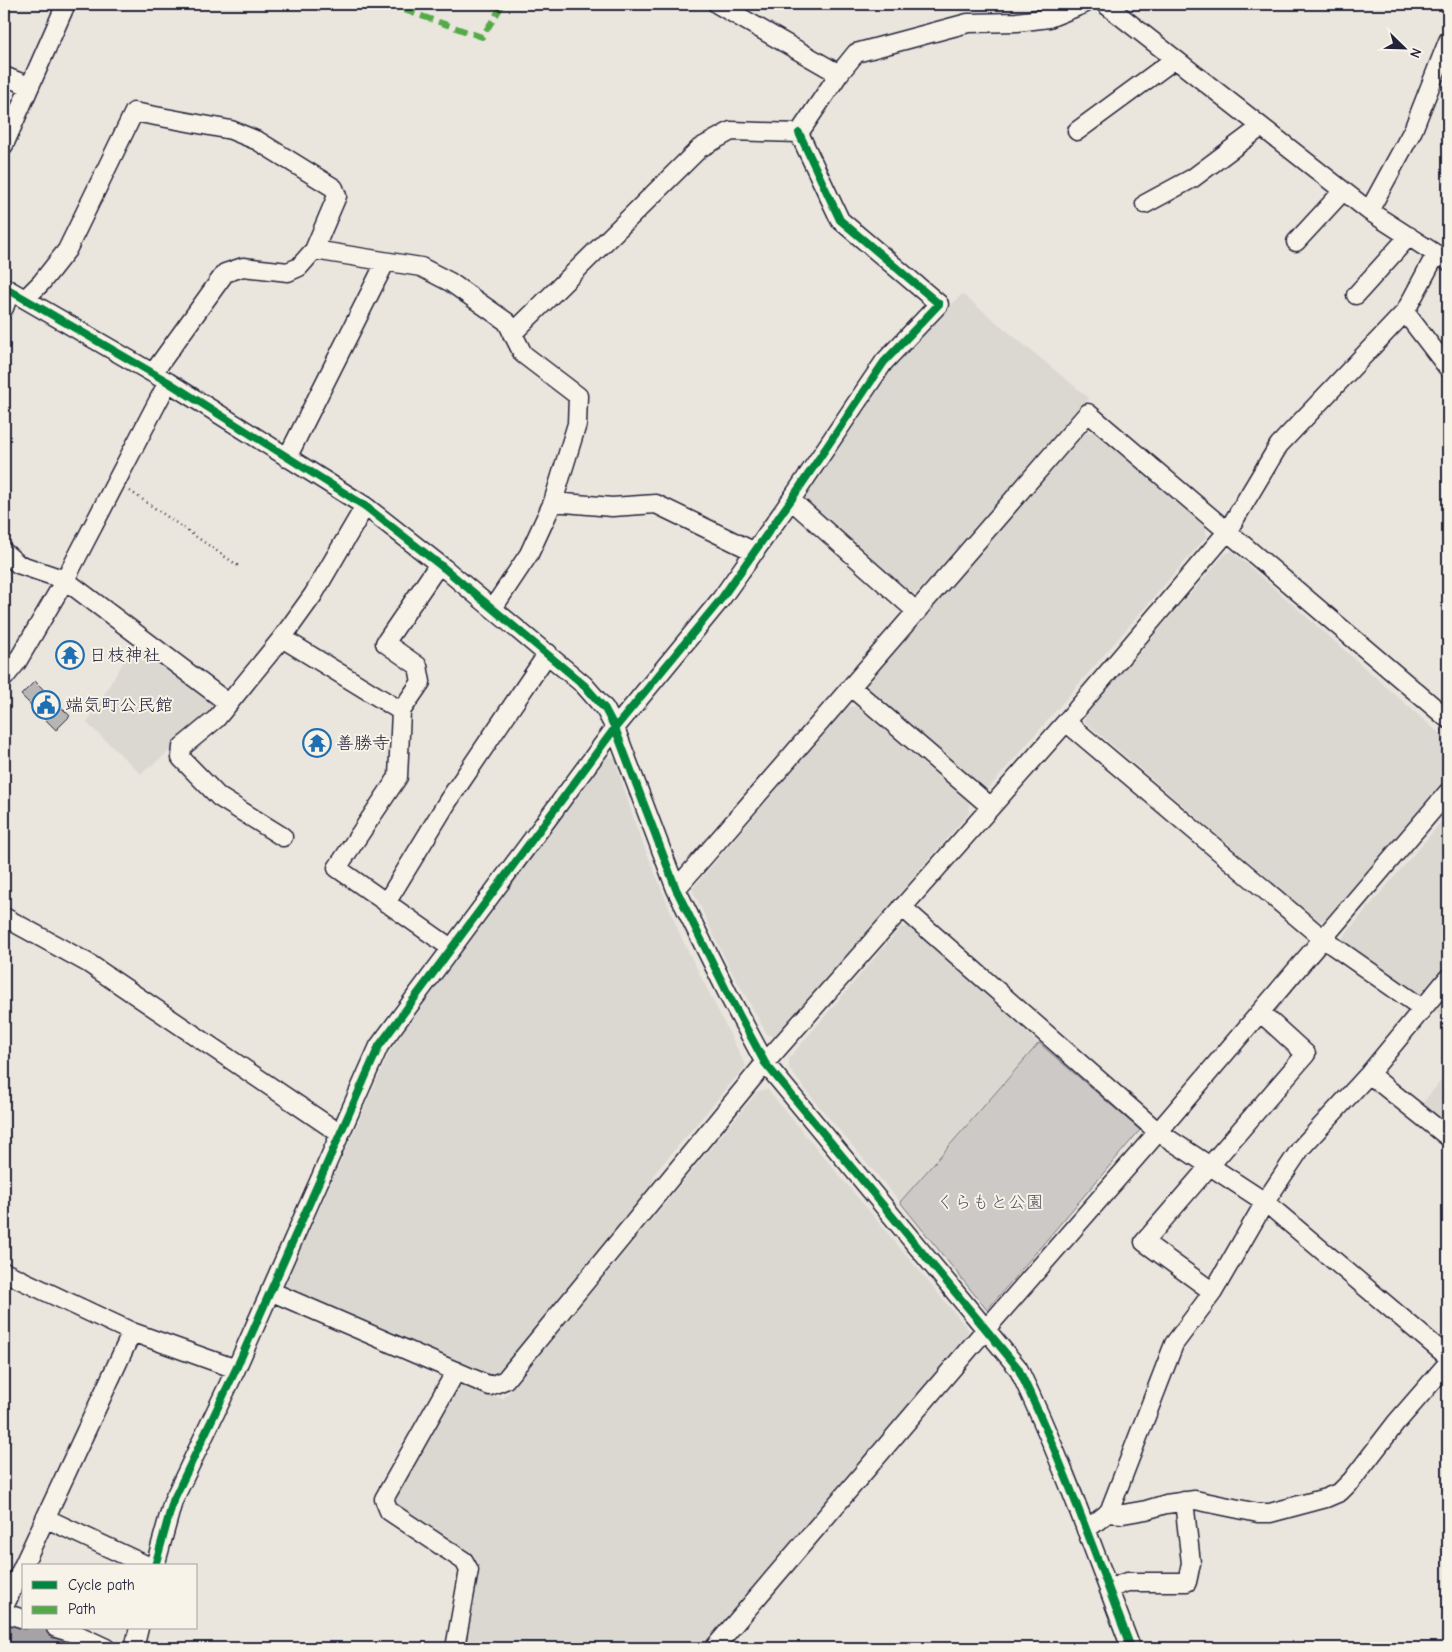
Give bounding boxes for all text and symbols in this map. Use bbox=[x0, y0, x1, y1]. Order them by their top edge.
north arrow bbox=[1380, 22, 1430, 72]
text: N bbox=[1406, 45, 1425, 60]
temple icon: 日枝神社 bbox=[55, 640, 85, 670]
place label: 日枝神社 bbox=[89, 645, 161, 666]
public building icon: 端気町公民館 bbox=[31, 690, 61, 720]
place label: 端気町公民館 bbox=[65, 695, 173, 716]
temple icon: 善勝寺 bbox=[302, 728, 332, 758]
place label: 善勝寺 bbox=[336, 733, 390, 754]
park label: くらもと公園 bbox=[936, 1192, 1044, 1213]
legend bbox=[22, 1564, 198, 1630]
text: Cycle path bbox=[68, 1576, 135, 1594]
text: Path bbox=[68, 1600, 96, 1618]

